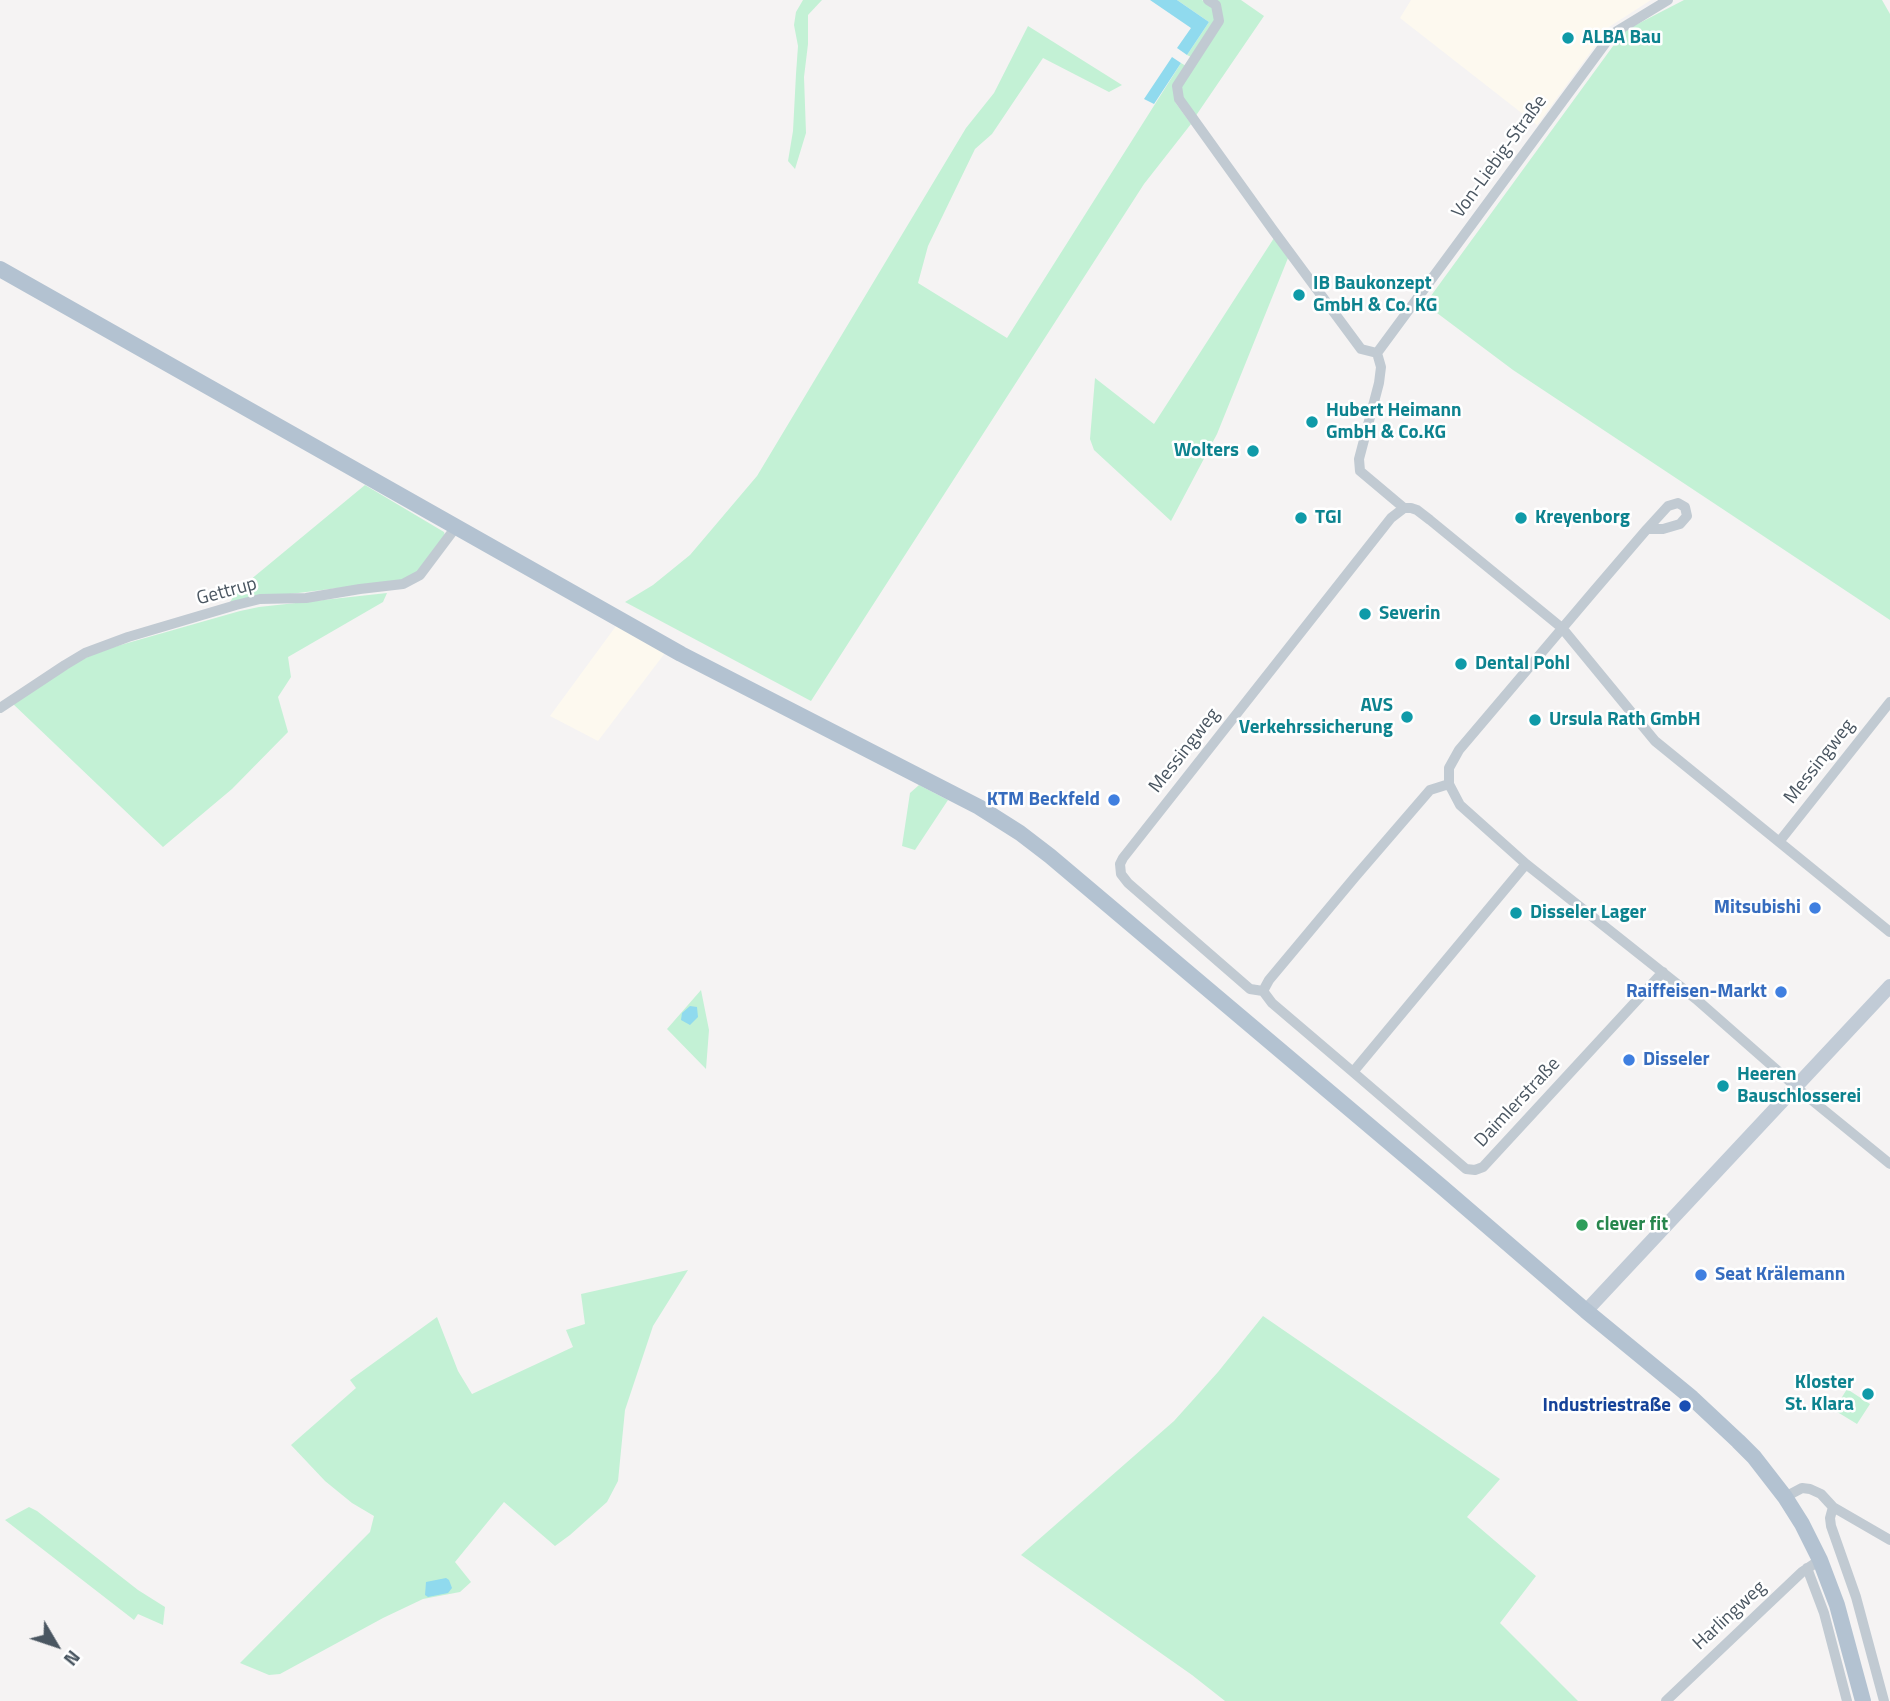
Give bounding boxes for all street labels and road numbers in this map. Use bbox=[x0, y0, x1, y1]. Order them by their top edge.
street label: Von-Liebig-Straße bbox=[1448, 91, 1552, 223]
street label: Gettrup bbox=[194, 573, 260, 611]
street label: Messingweg bbox=[1145, 704, 1225, 798]
street label: Messingweg bbox=[1780, 715, 1860, 809]
street label: Daimlerstraße bbox=[1471, 1053, 1565, 1153]
street label: Harlingweg bbox=[1689, 1577, 1771, 1655]

